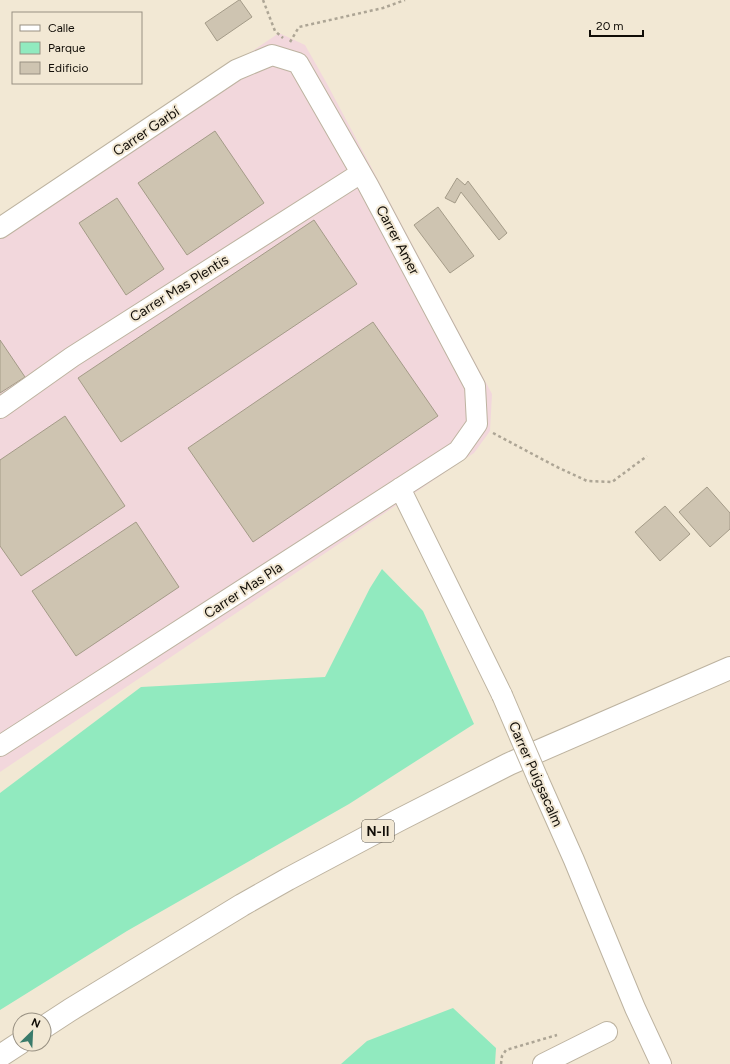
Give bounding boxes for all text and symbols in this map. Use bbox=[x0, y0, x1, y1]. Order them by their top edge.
legend bbox=[12, 12, 142, 84]
scale bar bbox=[590, 12, 643, 38]
text: 20 m bbox=[596, 19, 624, 33]
text: Calle bbox=[48, 21, 75, 35]
text: Parque bbox=[48, 41, 86, 55]
text: Edificio bbox=[48, 61, 88, 75]
street label: Carrer Garbí bbox=[110, 103, 183, 160]
street label: Carrer Amer bbox=[372, 203, 423, 278]
street label: Carrer Mas Plentis bbox=[127, 251, 232, 326]
street label: Carrer Mas Pla bbox=[201, 559, 286, 622]
street label: Carrer Puigsacalm bbox=[505, 719, 566, 829]
road number: N-II bbox=[362, 820, 394, 842]
north arrow bbox=[12, 1012, 52, 1052]
text: N bbox=[29, 1016, 42, 1031]

